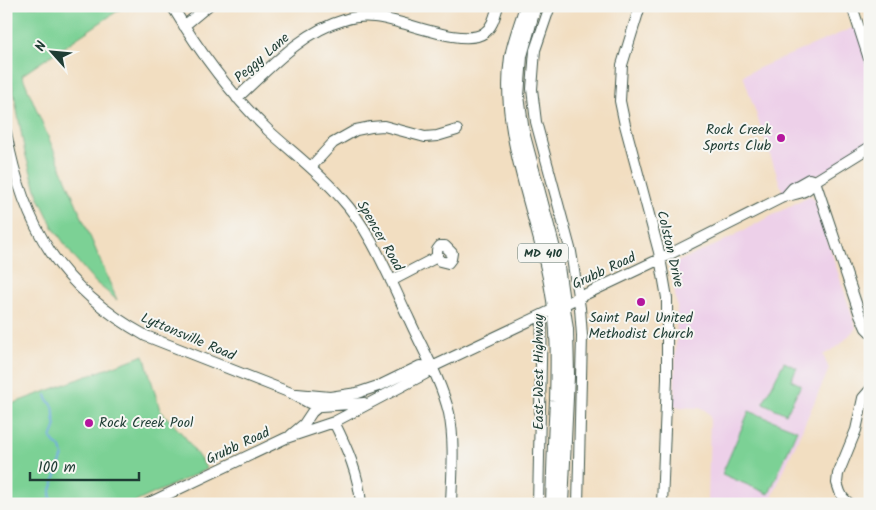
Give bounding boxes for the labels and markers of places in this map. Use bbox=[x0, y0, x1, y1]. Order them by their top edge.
place label: Rock Creek Sports Club bbox=[703, 119, 772, 157]
marker: Rock Creek Sports Club bbox=[775, 132, 787, 144]
marker: Saint Paul United Methodist Church bbox=[635, 296, 647, 308]
place label: Saint Paul United Methodist Church bbox=[589, 307, 694, 345]
place label: Rock Creek Pool bbox=[99, 412, 194, 434]
marker: Rock Creek Pool bbox=[83, 417, 95, 429]

